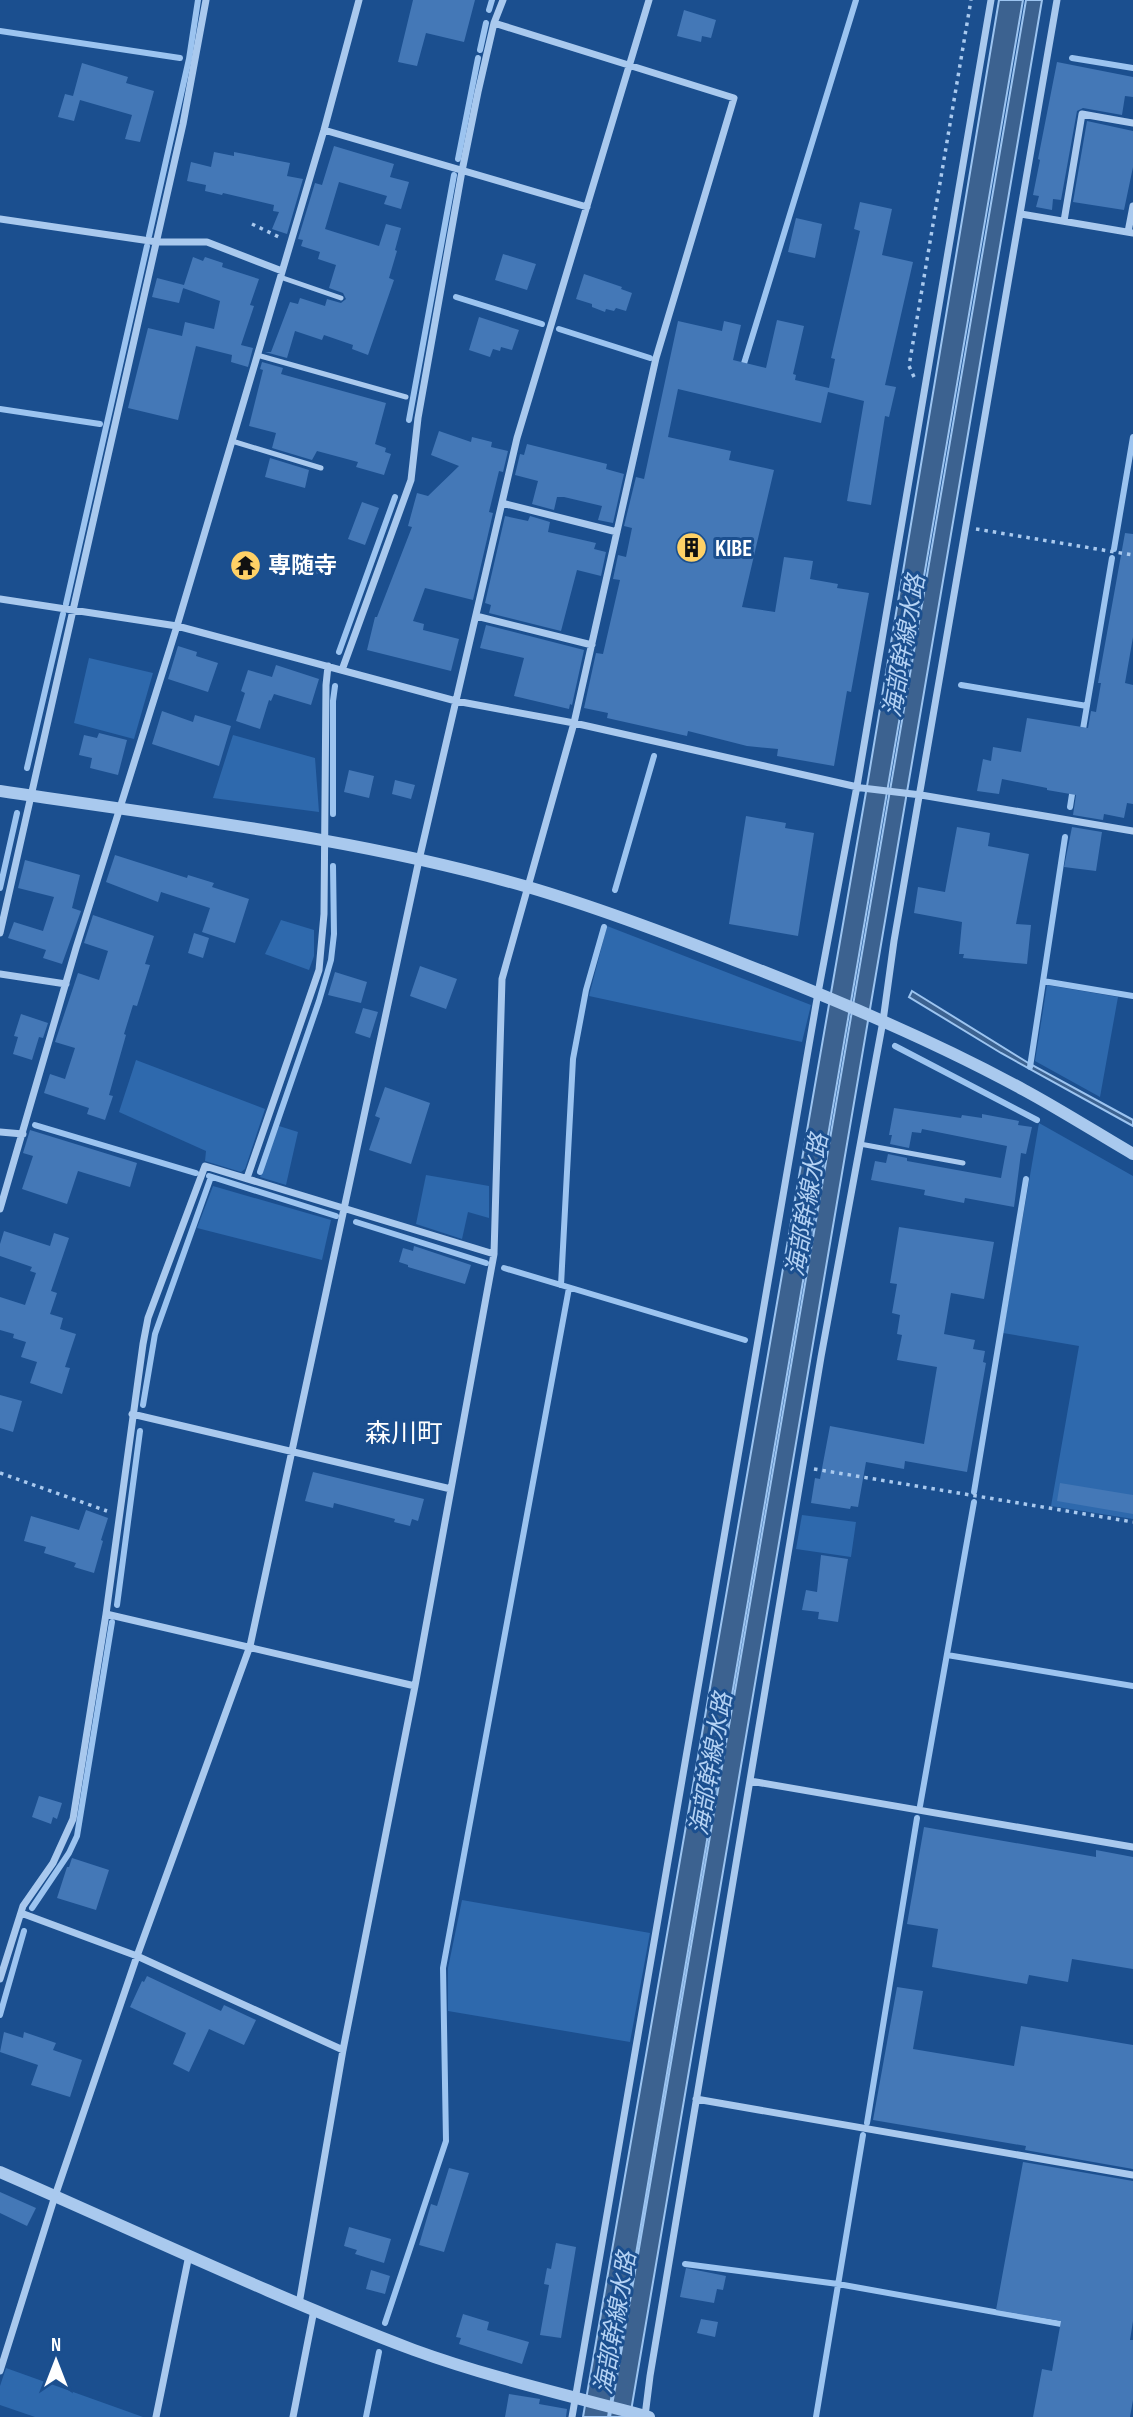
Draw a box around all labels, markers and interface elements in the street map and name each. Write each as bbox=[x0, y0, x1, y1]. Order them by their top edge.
building icon: KIBE bbox=[675, 531, 709, 565]
place label: KIBE bbox=[715, 535, 752, 563]
temple icon: 専随寺 bbox=[228, 548, 262, 582]
place label: 専随寺 bbox=[268, 552, 337, 580]
water label: 海部幹線水路 bbox=[878, 571, 932, 720]
water label: 海部幹線水路 bbox=[781, 1130, 835, 1279]
district label: 森川町 bbox=[365, 1419, 443, 1450]
water label: 海部幹線水路 bbox=[685, 1689, 739, 1838]
water label: 海部幹線水路 bbox=[589, 2248, 643, 2397]
north arrow bbox=[21, 2326, 91, 2396]
text: N bbox=[51, 2334, 61, 2357]

